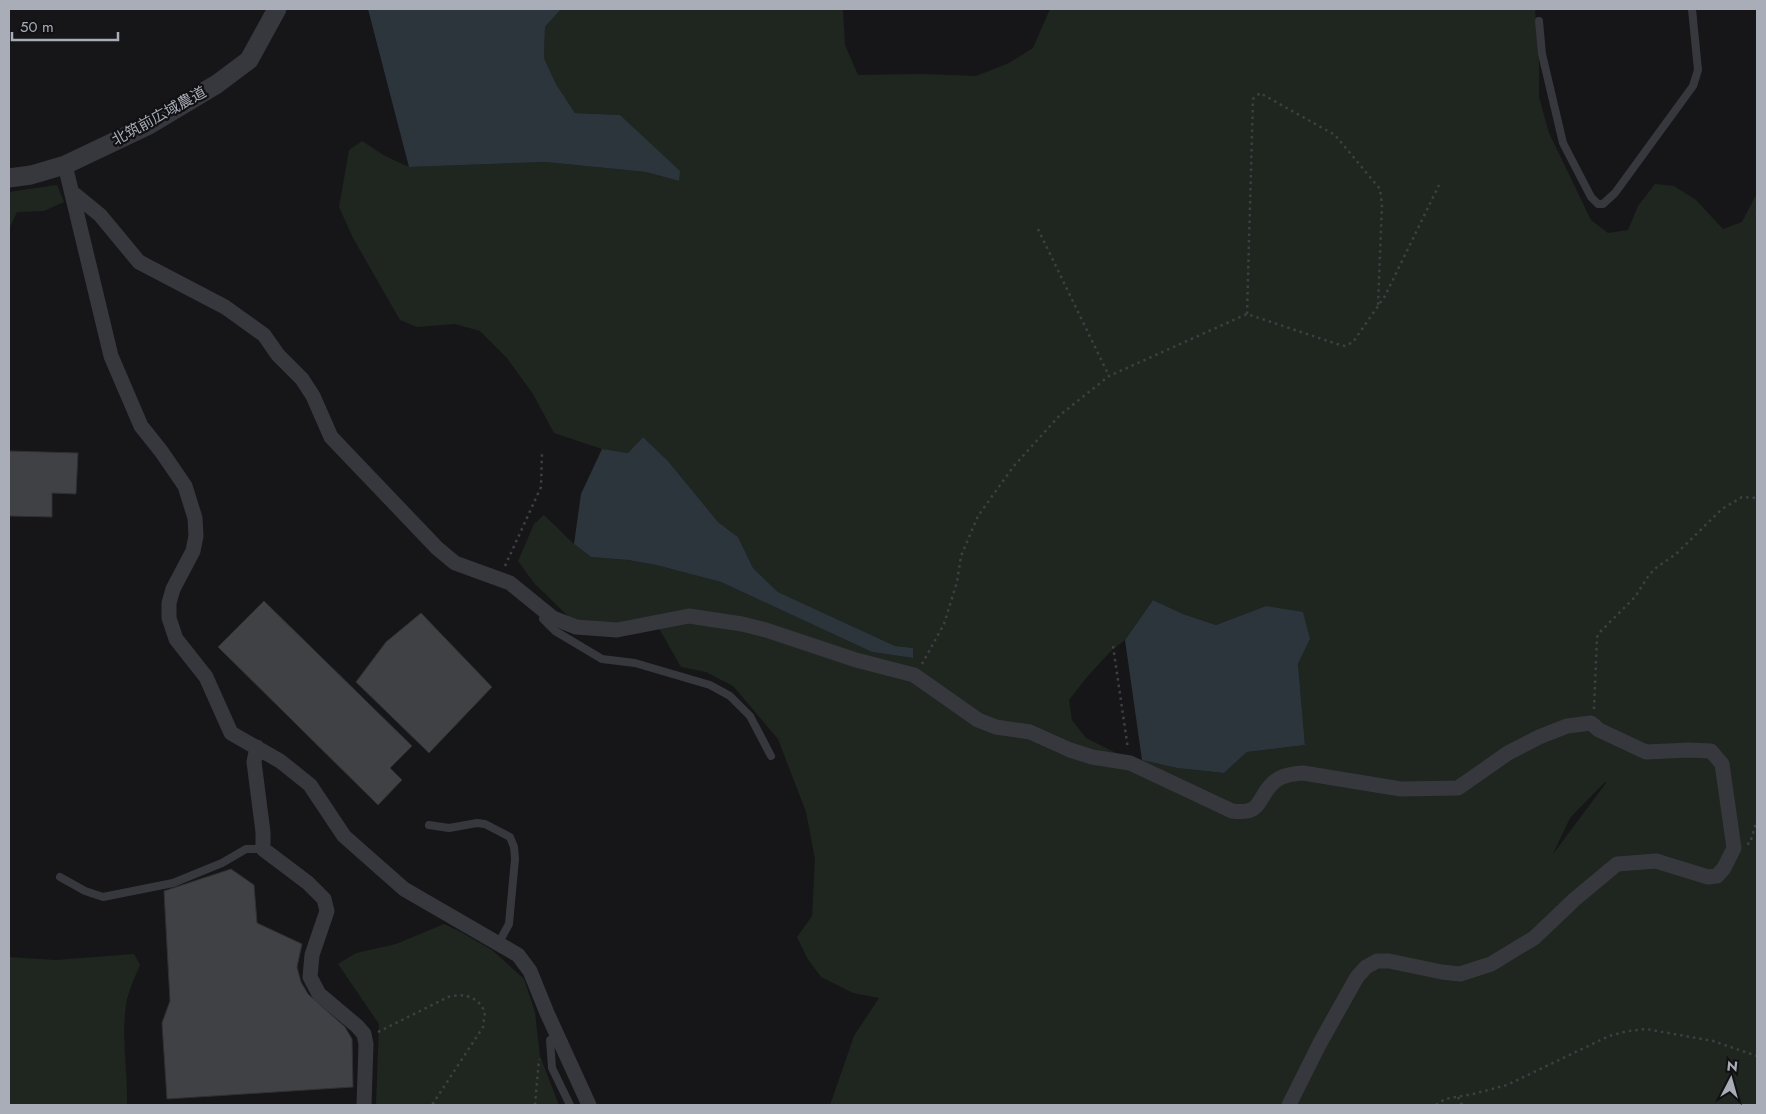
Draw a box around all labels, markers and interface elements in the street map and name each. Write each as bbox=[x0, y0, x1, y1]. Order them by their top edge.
scale bar bbox=[12, 10, 119, 42]
text: 50 m bbox=[20, 16, 54, 38]
street label: 北筑前広域農道 bbox=[108, 81, 210, 151]
north arrow bbox=[1706, 1054, 1756, 1104]
text: N bbox=[1726, 1056, 1739, 1077]

